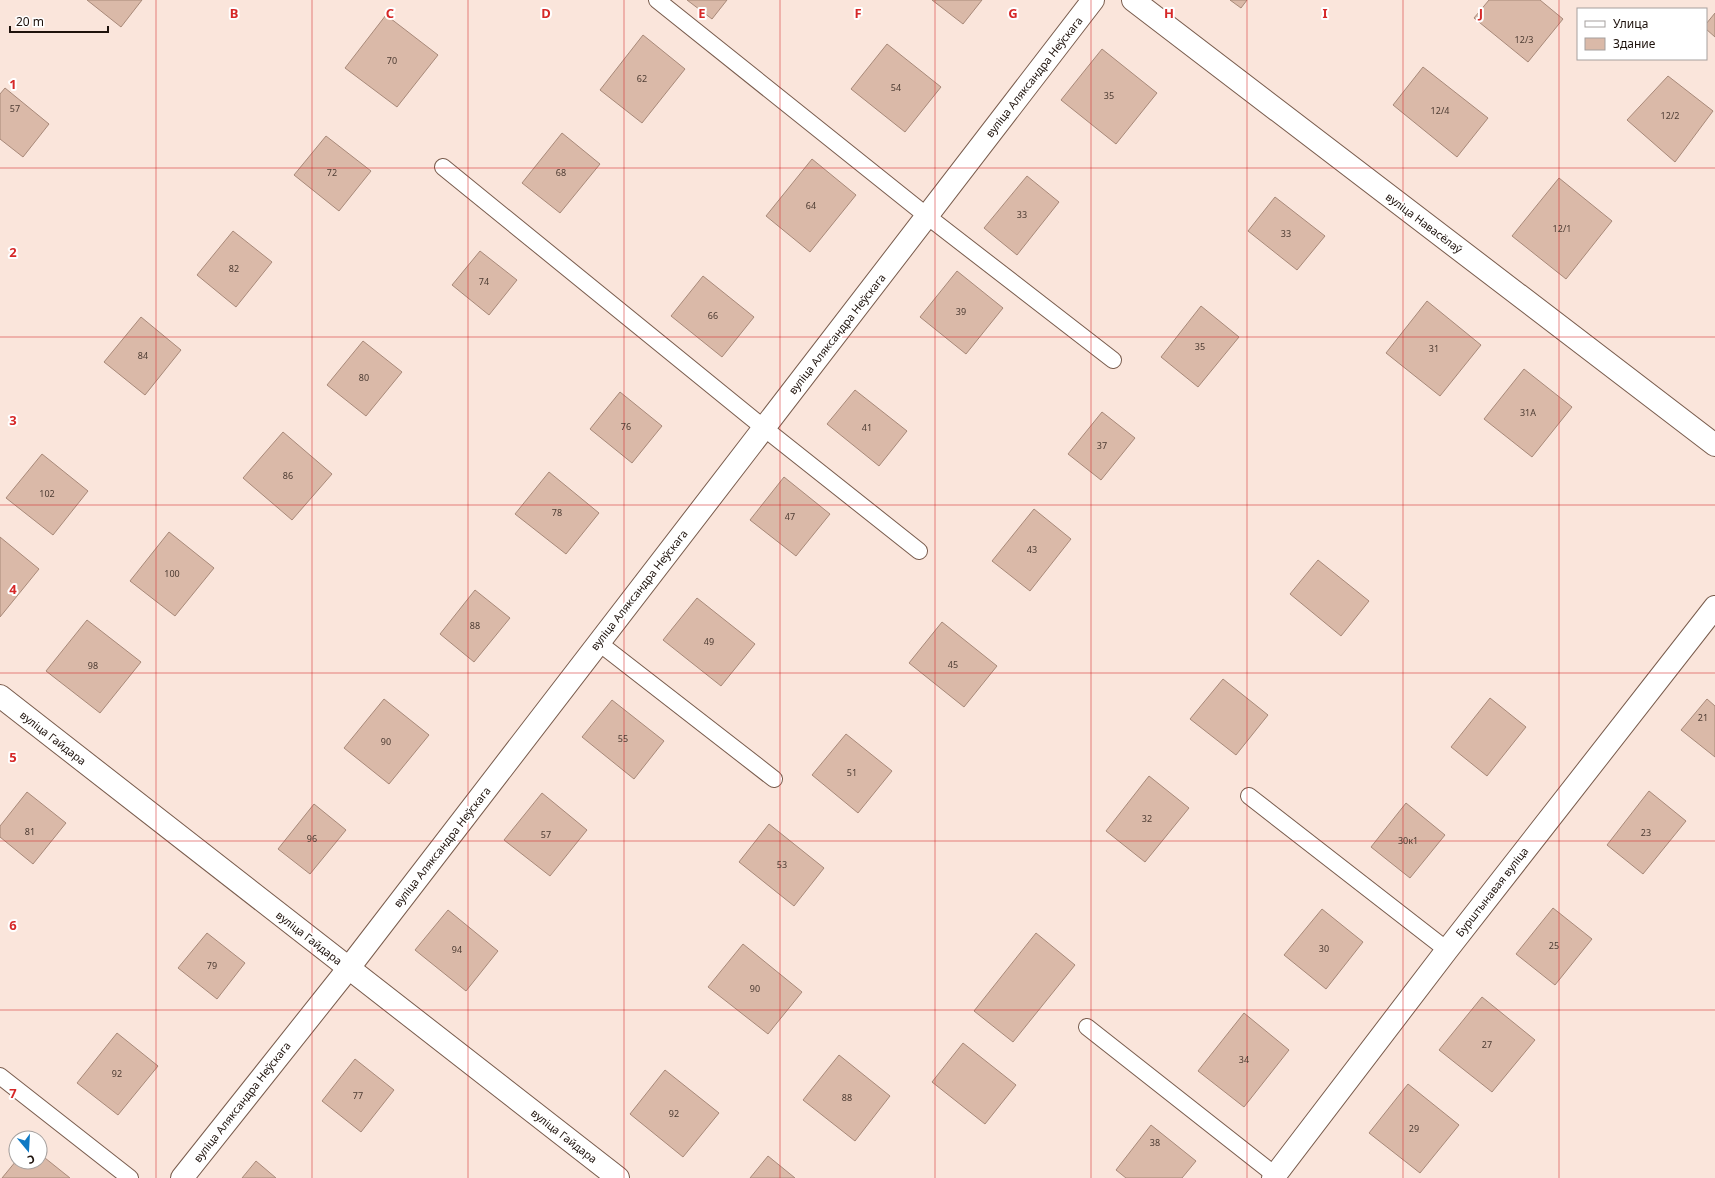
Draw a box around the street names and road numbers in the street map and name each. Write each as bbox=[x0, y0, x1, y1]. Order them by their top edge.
street label: вуліца Аляксандра Неўскага bbox=[982, 13, 1086, 140]
street label: вуліца Навасёлаў bbox=[1383, 189, 1466, 257]
street label: вуліца Аляксандра Неўскага bbox=[785, 270, 889, 397]
street label: вуліца Аляксандра Неўскага bbox=[587, 526, 691, 653]
street label: вуліца Гайдара bbox=[17, 707, 89, 768]
street label: вуліца Аляксандра Неўскага bbox=[390, 783, 494, 910]
street label: Бурштынавая вуліца bbox=[1452, 844, 1531, 940]
street label: вуліца Гайдара bbox=[273, 907, 345, 968]
street label: вуліца Аляксандра Неўскага bbox=[190, 1038, 294, 1165]
street label: вуліца Гайдара bbox=[528, 1105, 600, 1166]

